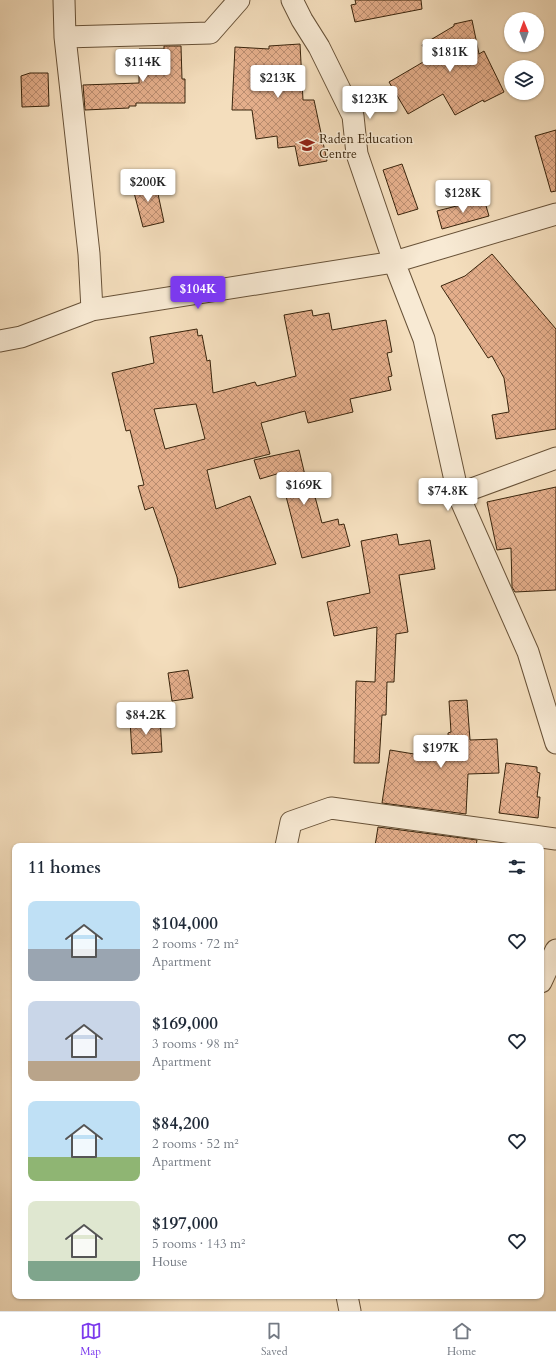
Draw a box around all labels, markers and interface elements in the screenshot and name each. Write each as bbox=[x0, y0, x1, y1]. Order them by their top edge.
north arrow bbox=[504, 12, 544, 52]
map controls bbox=[504, 12, 544, 100]
pin: $181K bbox=[422, 39, 478, 73]
text: $181K bbox=[431, 43, 469, 61]
pin: $114K bbox=[115, 49, 171, 83]
text: $114K bbox=[124, 53, 162, 71]
button: layers bbox=[504, 60, 544, 100]
pin: $213K bbox=[250, 65, 306, 99]
text: $213K bbox=[259, 69, 297, 87]
pin: $123K bbox=[342, 86, 398, 120]
text: $123K bbox=[351, 90, 389, 108]
place label: Raden Education Centre bbox=[319, 130, 414, 163]
school or university icon: Raden Education Centre bbox=[298, 136, 316, 154]
pin: $200K bbox=[120, 169, 176, 203]
text: $200K bbox=[129, 173, 167, 191]
pin: $128K bbox=[435, 180, 491, 214]
text: $128K bbox=[444, 184, 482, 202]
pin: $104K bbox=[170, 276, 226, 310]
text: $104K bbox=[179, 280, 217, 298]
pin: $169K bbox=[276, 472, 332, 506]
text: $169K bbox=[285, 476, 323, 494]
pin: $74.8K bbox=[415, 478, 481, 512]
text: $74.8K bbox=[428, 482, 468, 500]
pin: $84.2K bbox=[113, 702, 179, 736]
text: $84.2K bbox=[126, 706, 166, 724]
pin: $197K bbox=[413, 735, 469, 769]
text: $197K bbox=[422, 739, 460, 757]
text: 11 homes bbox=[28, 856, 101, 879]
icon: filters bbox=[506, 856, 528, 878]
text: $104,000 bbox=[152, 912, 218, 935]
icon: home bbox=[60, 917, 108, 965]
icon: heart bbox=[506, 930, 528, 952]
text: 2 rooms · 72 m² bbox=[152, 935, 239, 953]
text: Apartment bbox=[152, 953, 211, 971]
text: $169,000 bbox=[152, 1012, 218, 1035]
icon: home bbox=[60, 1017, 108, 1065]
icon: heart bbox=[506, 1030, 528, 1052]
text: 3 rooms · 98 m² bbox=[152, 1035, 239, 1053]
text: Apartment bbox=[152, 1053, 211, 1071]
text: $84,200 bbox=[152, 1112, 209, 1135]
icon: home bbox=[60, 1117, 108, 1165]
icon: heart bbox=[506, 1130, 528, 1152]
text: 2 rooms · 52 m² bbox=[152, 1135, 239, 1153]
text: Apartment bbox=[152, 1153, 211, 1171]
text: $197,000 bbox=[152, 1212, 218, 1235]
icon: home bbox=[60, 1217, 108, 1265]
icon: heart bbox=[506, 1230, 528, 1252]
text: 5 rooms · 143 m² bbox=[152, 1235, 245, 1253]
text: House bbox=[152, 1253, 187, 1271]
tab: Map bbox=[80, 1320, 102, 1359]
tab: Saved bbox=[261, 1320, 288, 1359]
tab: Home bbox=[447, 1320, 476, 1359]

